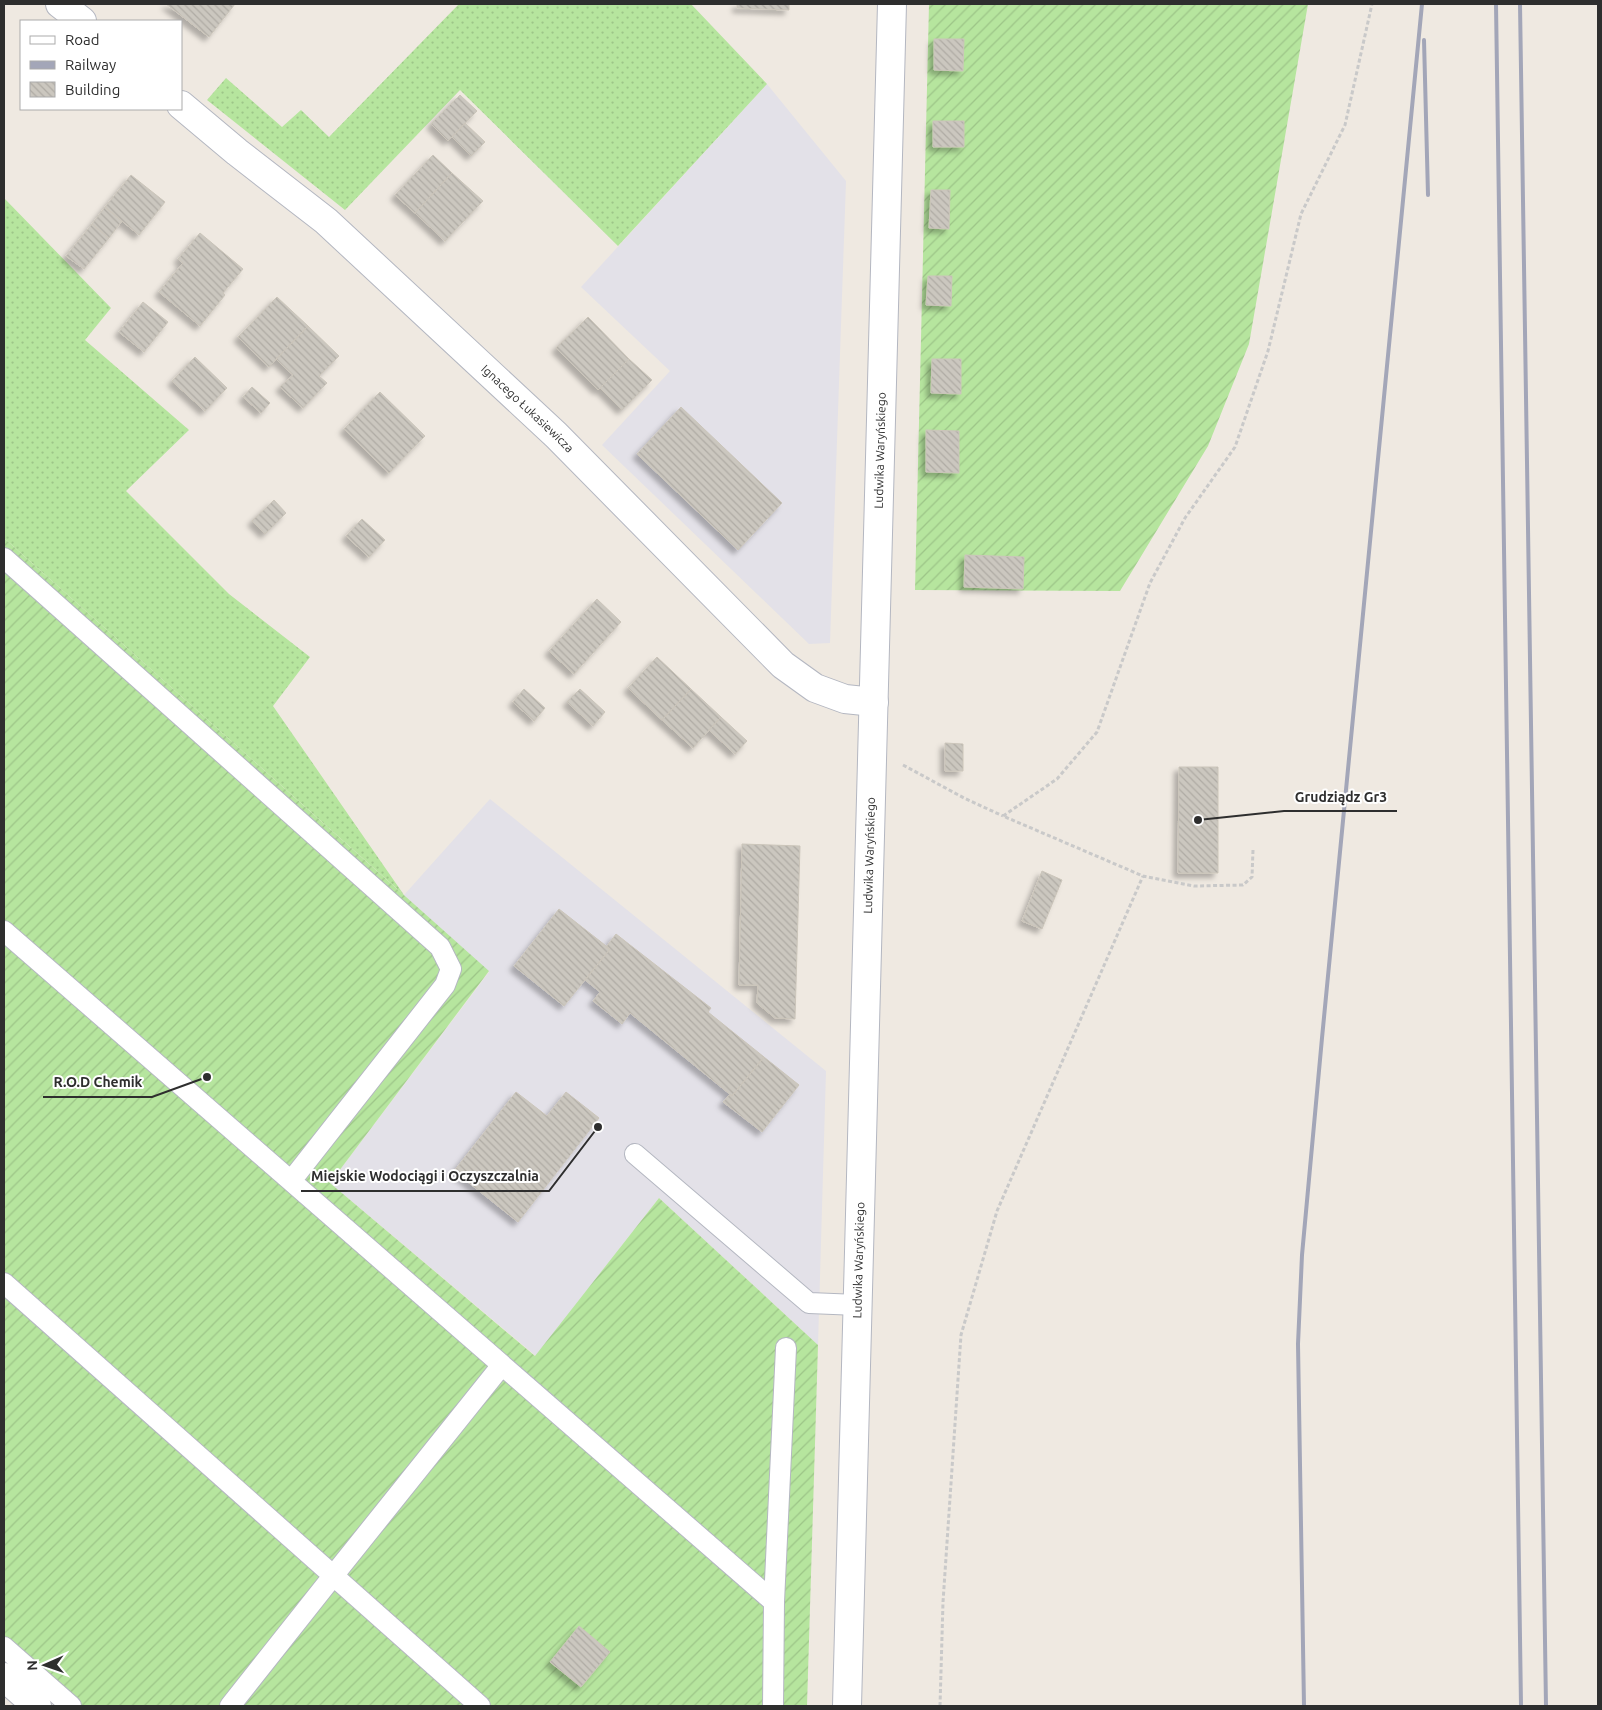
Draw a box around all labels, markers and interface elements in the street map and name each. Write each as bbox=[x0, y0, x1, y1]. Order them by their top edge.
legend bbox=[20, 20, 182, 110]
text: Road bbox=[65, 31, 100, 48]
text: Railway bbox=[65, 56, 116, 73]
text: Building bbox=[65, 81, 120, 98]
street label: Ignacego Łukasiewicza bbox=[479, 362, 576, 455]
street label: Ludwika Waryńskiego bbox=[872, 392, 888, 509]
callout: Grudziądz Gr3 bbox=[1284, 782, 1397, 811]
text: Grudziądz Gr3 bbox=[1295, 789, 1387, 806]
street label: Ludwika Waryńskiego bbox=[861, 797, 877, 914]
callout: R.O.D Chemik bbox=[43, 1068, 152, 1097]
text: R.O.D Chemik bbox=[54, 1074, 143, 1090]
callout: Miejskie Wodociągi i Oczyszczalnia bbox=[301, 1162, 549, 1191]
text: Miejskie Wodociągi i Oczyszczalnia bbox=[311, 1168, 539, 1185]
street label: Ludwika Waryńskiego bbox=[850, 1202, 866, 1319]
north arrow bbox=[20, 1640, 70, 1690]
text: N bbox=[24, 1660, 40, 1671]

